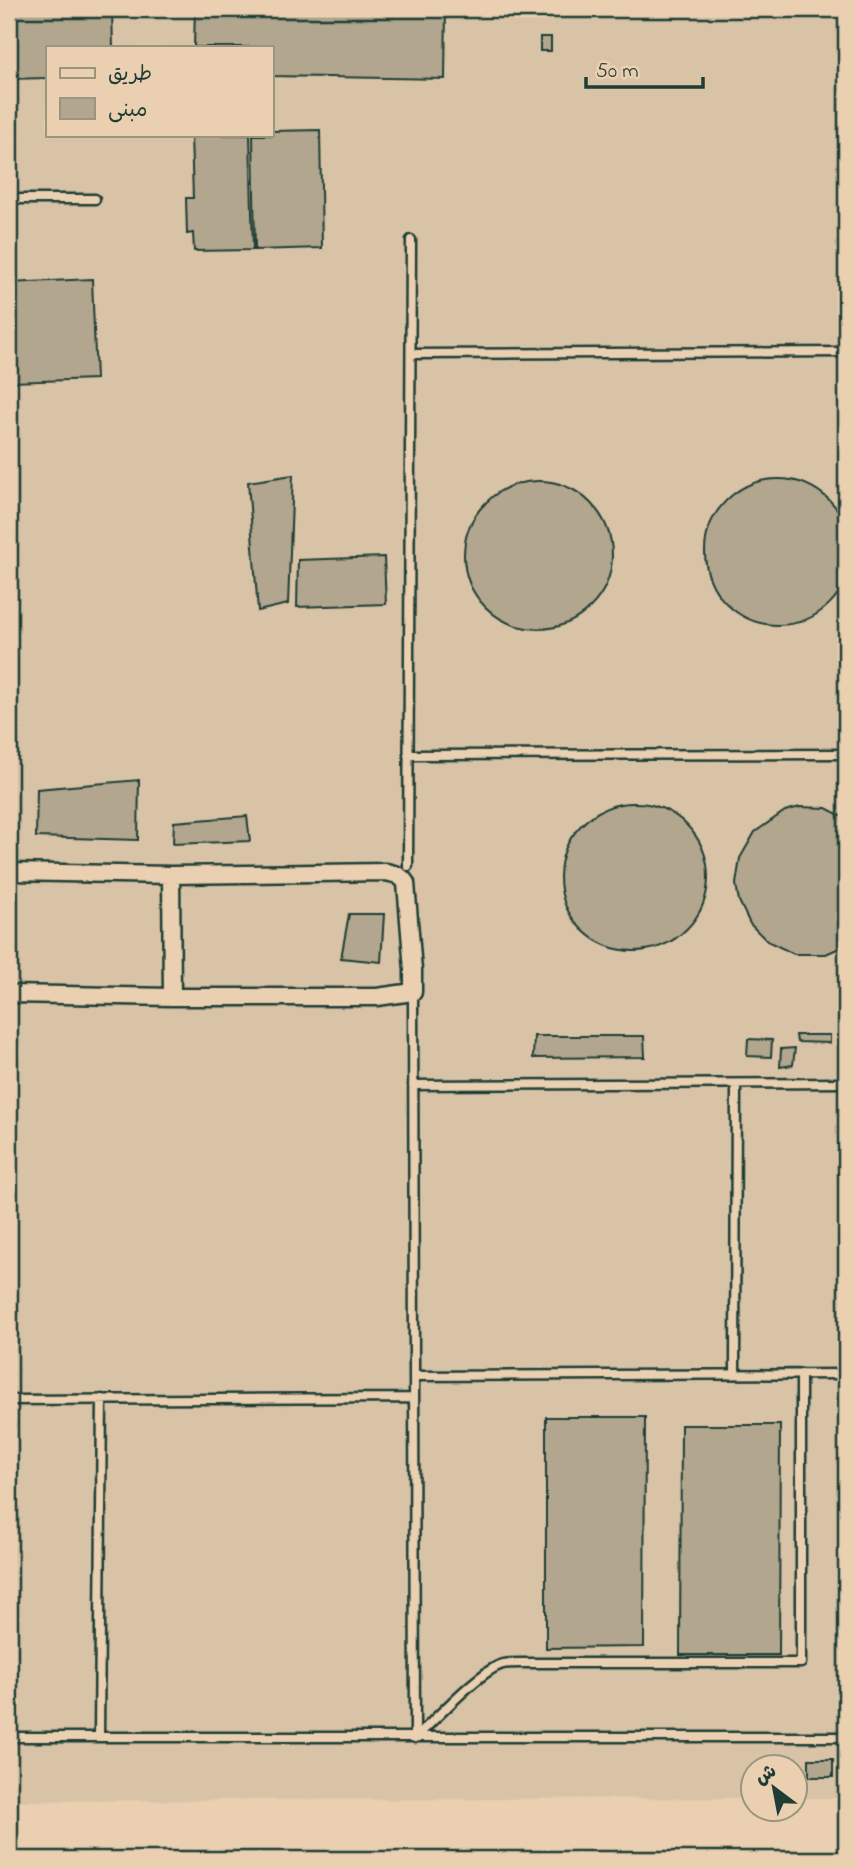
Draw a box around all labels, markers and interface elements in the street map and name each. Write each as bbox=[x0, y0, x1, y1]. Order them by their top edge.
legend bbox=[46, 46, 273, 136]
scale bar bbox=[586, 46, 703, 90]
text: 50 m bbox=[596, 57, 639, 87]
text: طريق bbox=[108, 60, 152, 90]
text: مبنى bbox=[108, 96, 147, 126]
north arrow bbox=[740, 1752, 810, 1822]
text: ش bbox=[750, 1759, 782, 1793]

